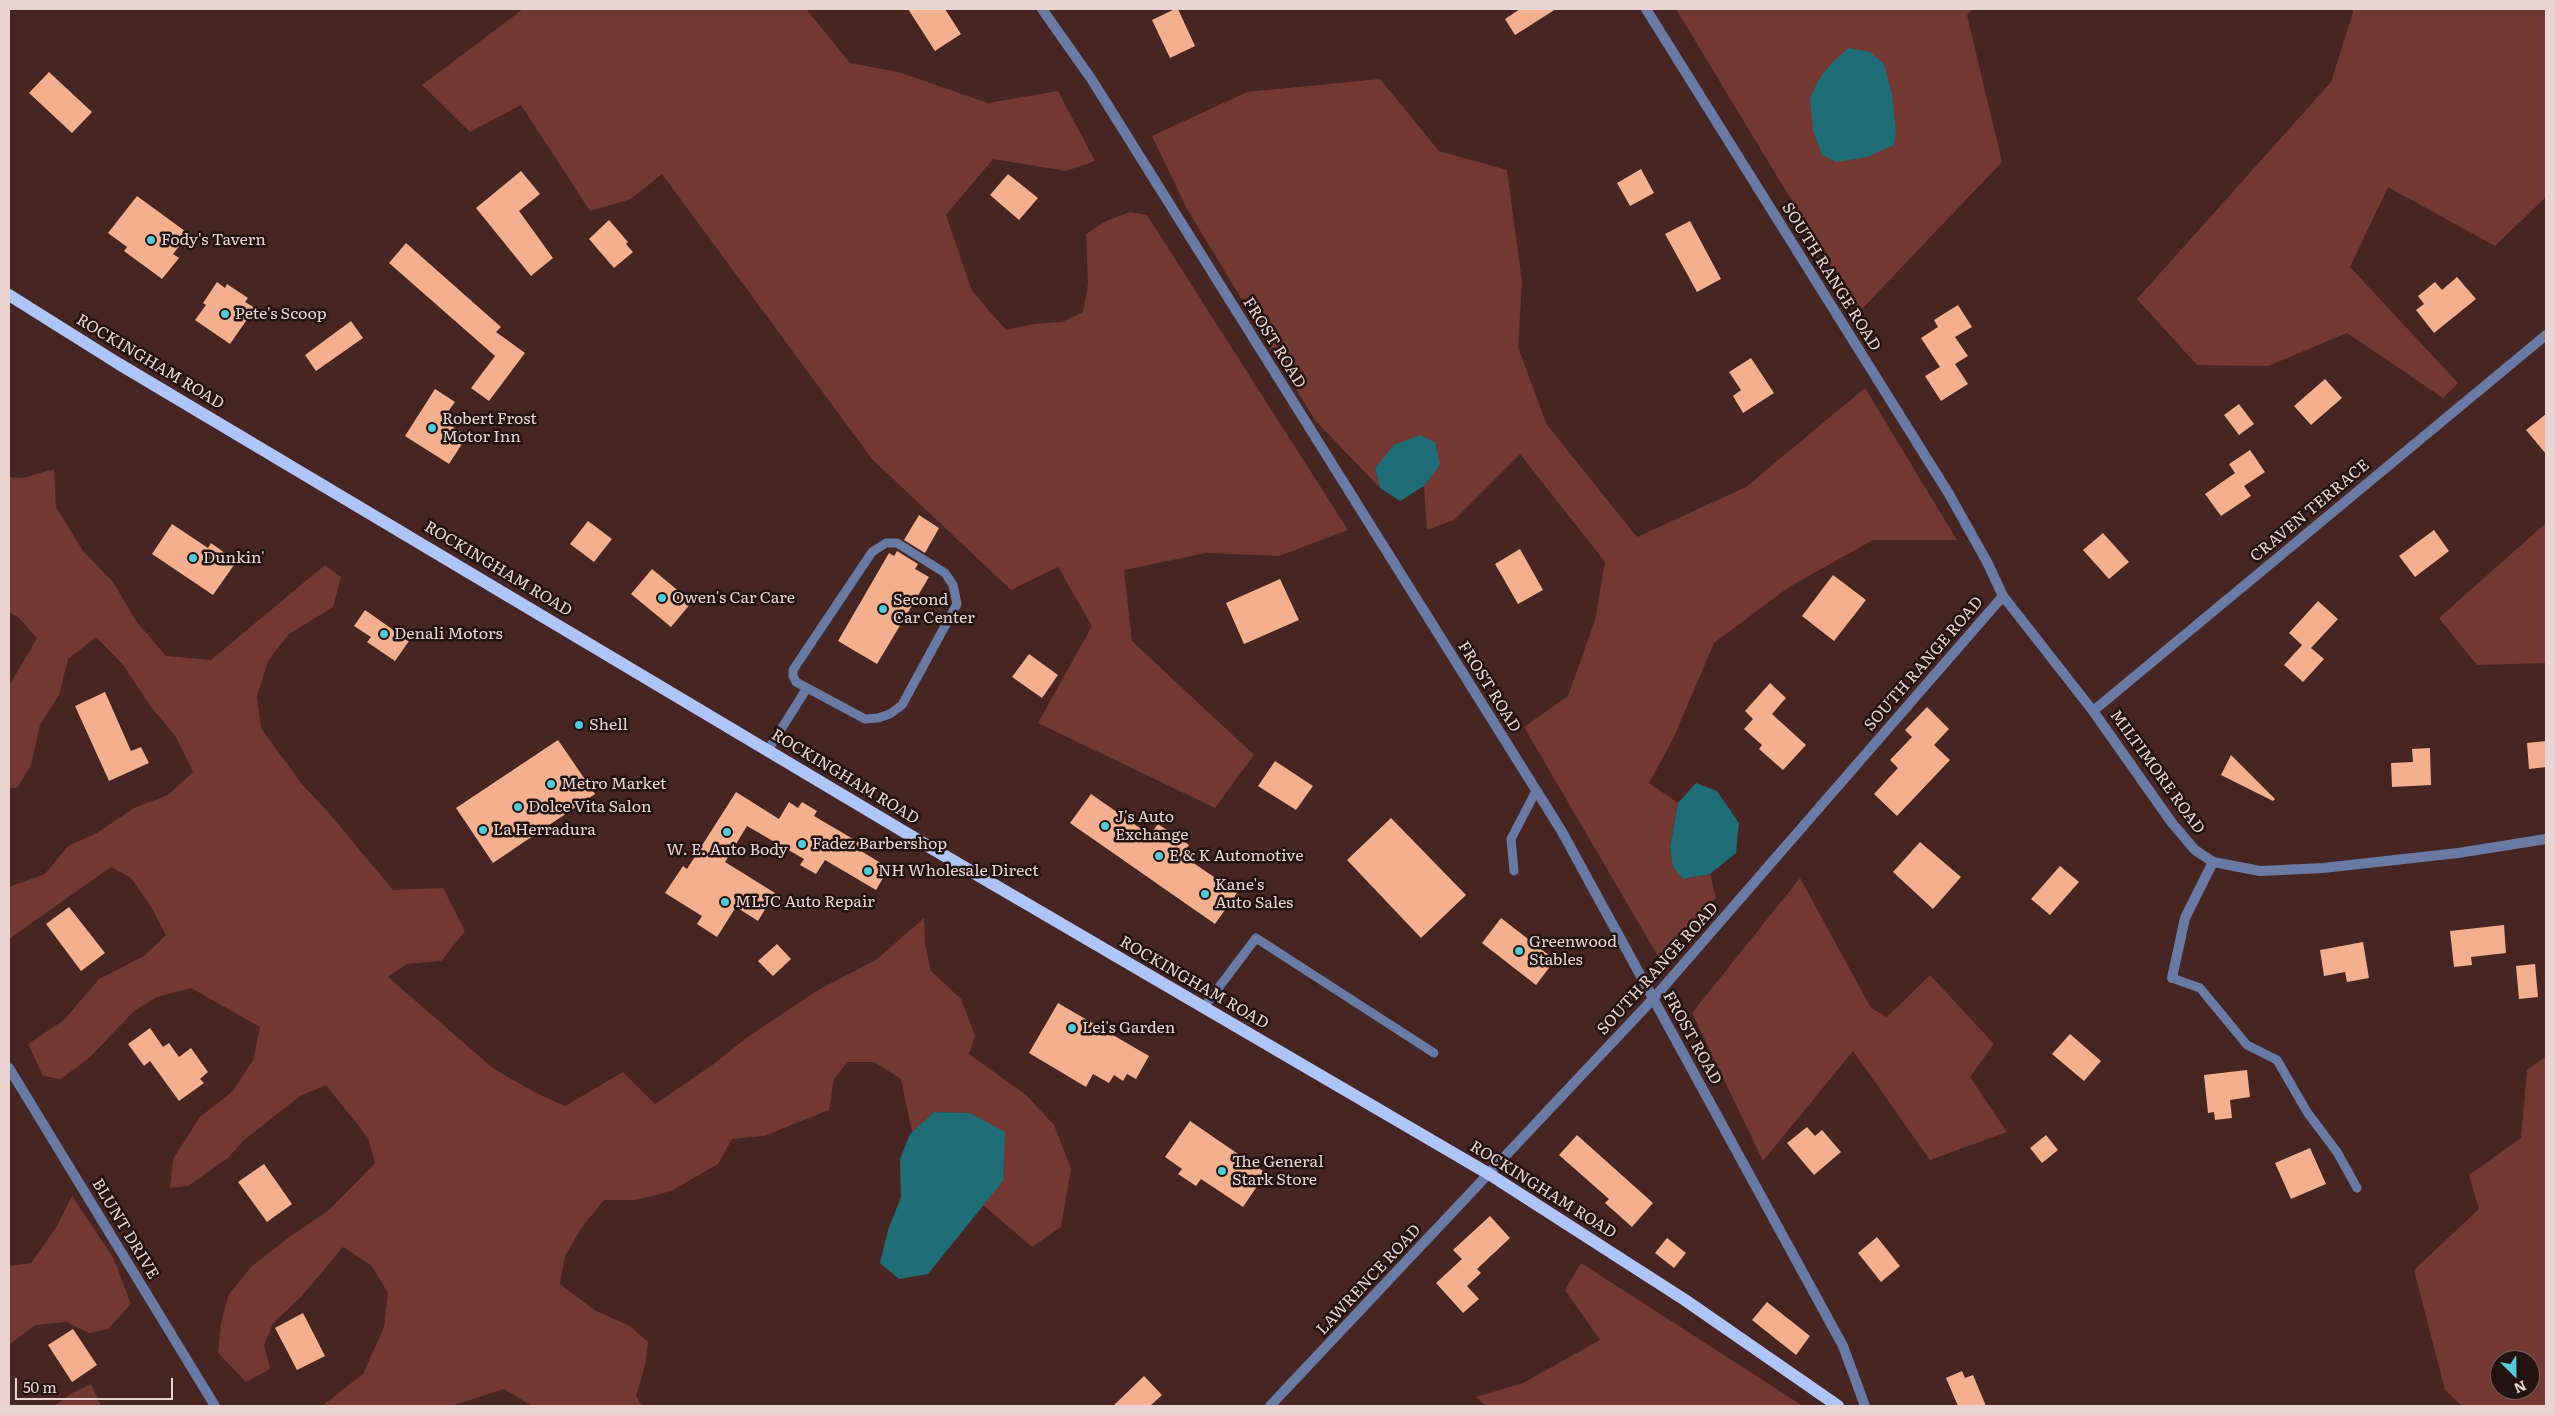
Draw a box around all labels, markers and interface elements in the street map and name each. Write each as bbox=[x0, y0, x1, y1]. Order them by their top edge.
street label: SOUTH RANGE ROAD bbox=[1777, 199, 1885, 355]
place label: Fody's Tavern bbox=[161, 230, 266, 250]
marker: Fody's Tavern bbox=[145, 234, 157, 246]
street label: FROST ROAD bbox=[1238, 294, 1310, 392]
place label: Pete's Scoop bbox=[235, 304, 327, 324]
marker: Pete's Scoop bbox=[219, 308, 231, 320]
street label: ROCKINGHAM ROAD bbox=[73, 310, 227, 414]
place label: Robert Frost Motor Inn bbox=[442, 409, 537, 447]
marker: Robert Frost Motor Inn bbox=[426, 422, 438, 434]
street label: CRAVEN TERRACE bbox=[2247, 456, 2373, 566]
street label: ROCKINGHAM ROAD bbox=[421, 517, 575, 621]
place label: Dunkin' bbox=[203, 548, 265, 568]
marker: Dunkin' bbox=[187, 552, 199, 564]
place label: Owen's Car Care bbox=[672, 588, 795, 608]
place label: Second Car Center bbox=[893, 590, 975, 628]
marker: Owen's Car Care bbox=[656, 592, 668, 604]
street label: SOUTH RANGE ROAD bbox=[1861, 593, 1987, 735]
marker: Second Car Center bbox=[877, 603, 889, 615]
place label: Denali Motors bbox=[394, 624, 503, 644]
marker: Denali Motors bbox=[378, 628, 390, 640]
street label: FROST ROAD bbox=[1453, 638, 1525, 736]
street label: MILTIMORE ROAD bbox=[2106, 706, 2208, 838]
place label: Shell bbox=[589, 715, 628, 735]
marker: Shell bbox=[573, 719, 585, 731]
street label: ROCKINGHAM ROAD bbox=[768, 725, 922, 829]
place label: Metro Market bbox=[561, 774, 666, 794]
marker: Metro Market bbox=[545, 778, 557, 790]
place label: Dolce Vita Salon bbox=[528, 797, 652, 817]
marker: Dolce Vita Salon bbox=[512, 801, 524, 813]
place label: J's Auto Exchange bbox=[1115, 807, 1188, 845]
place label: La Herradura bbox=[493, 820, 596, 840]
marker: J's Auto Exchange bbox=[1099, 820, 1111, 832]
marker: La Herradura bbox=[477, 824, 489, 836]
marker: W. E. Auto Body bbox=[721, 826, 733, 838]
place label: Fadez Barbershop bbox=[812, 834, 947, 854]
marker: Fadez Barbershop bbox=[796, 838, 808, 850]
place label: W. E. Auto Body bbox=[666, 840, 788, 860]
place label: E & K Automotive bbox=[1169, 846, 1303, 866]
marker: E & K Automotive bbox=[1153, 850, 1165, 862]
place label: NH Wholesale Direct bbox=[878, 861, 1039, 881]
marker: NH Wholesale Direct bbox=[862, 865, 874, 877]
place label: Kane's Auto Sales bbox=[1215, 875, 1293, 913]
marker: Kane's Auto Sales bbox=[1199, 888, 1211, 900]
place label: MLJC Auto Repair bbox=[735, 892, 875, 912]
marker: MLJC Auto Repair bbox=[719, 896, 731, 908]
street label: SOUTH RANGE ROAD bbox=[1593, 899, 1723, 1039]
street label: ROCKINGHAM ROAD bbox=[1116, 932, 1272, 1034]
place label: Greenwood Stables bbox=[1529, 932, 1617, 970]
marker: Greenwood Stables bbox=[1513, 945, 1525, 957]
street label: FROST ROAD bbox=[1658, 988, 1726, 1088]
place label: Lei's Garden bbox=[1082, 1018, 1175, 1038]
marker: Lei's Garden bbox=[1066, 1022, 1078, 1034]
street label: ROCKINGHAM ROAD bbox=[1466, 1137, 1620, 1243]
place label: The General Stark Store bbox=[1232, 1152, 1324, 1190]
marker: The General Stark Store bbox=[1216, 1165, 1228, 1177]
street label: BLUNT DRIVE bbox=[87, 1175, 163, 1283]
street label: LAWRENCE ROAD bbox=[1313, 1221, 1425, 1339]
north arrow bbox=[2490, 1350, 2540, 1400]
scale bar bbox=[18, 1368, 175, 1400]
text: 50 m bbox=[23, 1375, 57, 1398]
text: N bbox=[2511, 1376, 2530, 1399]

